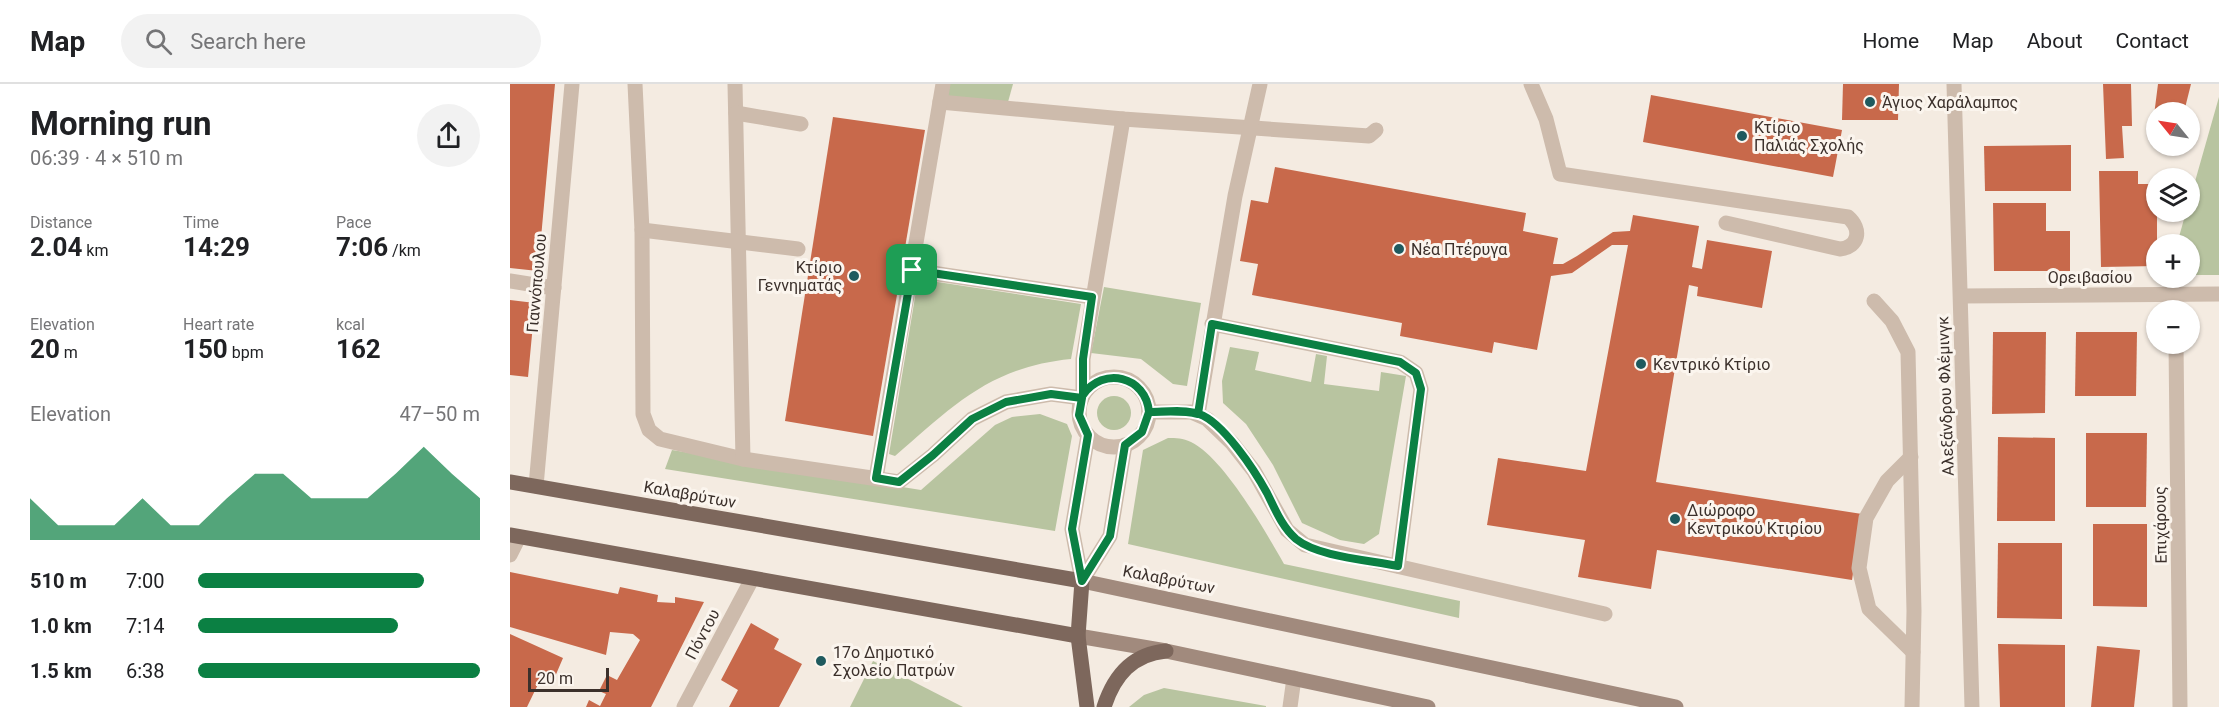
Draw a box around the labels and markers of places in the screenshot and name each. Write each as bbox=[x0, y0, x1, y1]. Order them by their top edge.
place label: Άγιος Χαράλαμπος bbox=[1882, 93, 2018, 112]
marker: Άγιος Χαράλαμπος bbox=[1863, 95, 1877, 109]
place label: Κτίριο Παλιάς Σχολής bbox=[1754, 118, 1864, 155]
marker: Κτίριο Παλιάς Σχολής bbox=[1735, 129, 1749, 143]
place label: Νέα Πτέρυγα bbox=[1411, 240, 1507, 259]
marker: Νέα Πτέρυγα bbox=[1392, 242, 1406, 256]
pin bbox=[886, 244, 937, 295]
place label: Κτίριο Γεννηματάς bbox=[758, 258, 842, 295]
marker: Κτίριο Γεννηματάς bbox=[847, 269, 861, 283]
place label: Κεντρικό Κτίριο bbox=[1653, 355, 1770, 374]
marker: Κεντρικό Κτίριο bbox=[1634, 357, 1648, 371]
place label: Διώροφο Κεντρικού Κτιρίου bbox=[1687, 501, 1822, 538]
marker: Διώροφο Κεντρικού Κτιρίου bbox=[1668, 512, 1682, 526]
place label: 17ο Δημοτικό Σχολείο Πατρών bbox=[833, 643, 955, 680]
marker: 17ο Δημοτικό Σχολείο Πατρών bbox=[814, 654, 828, 668]

